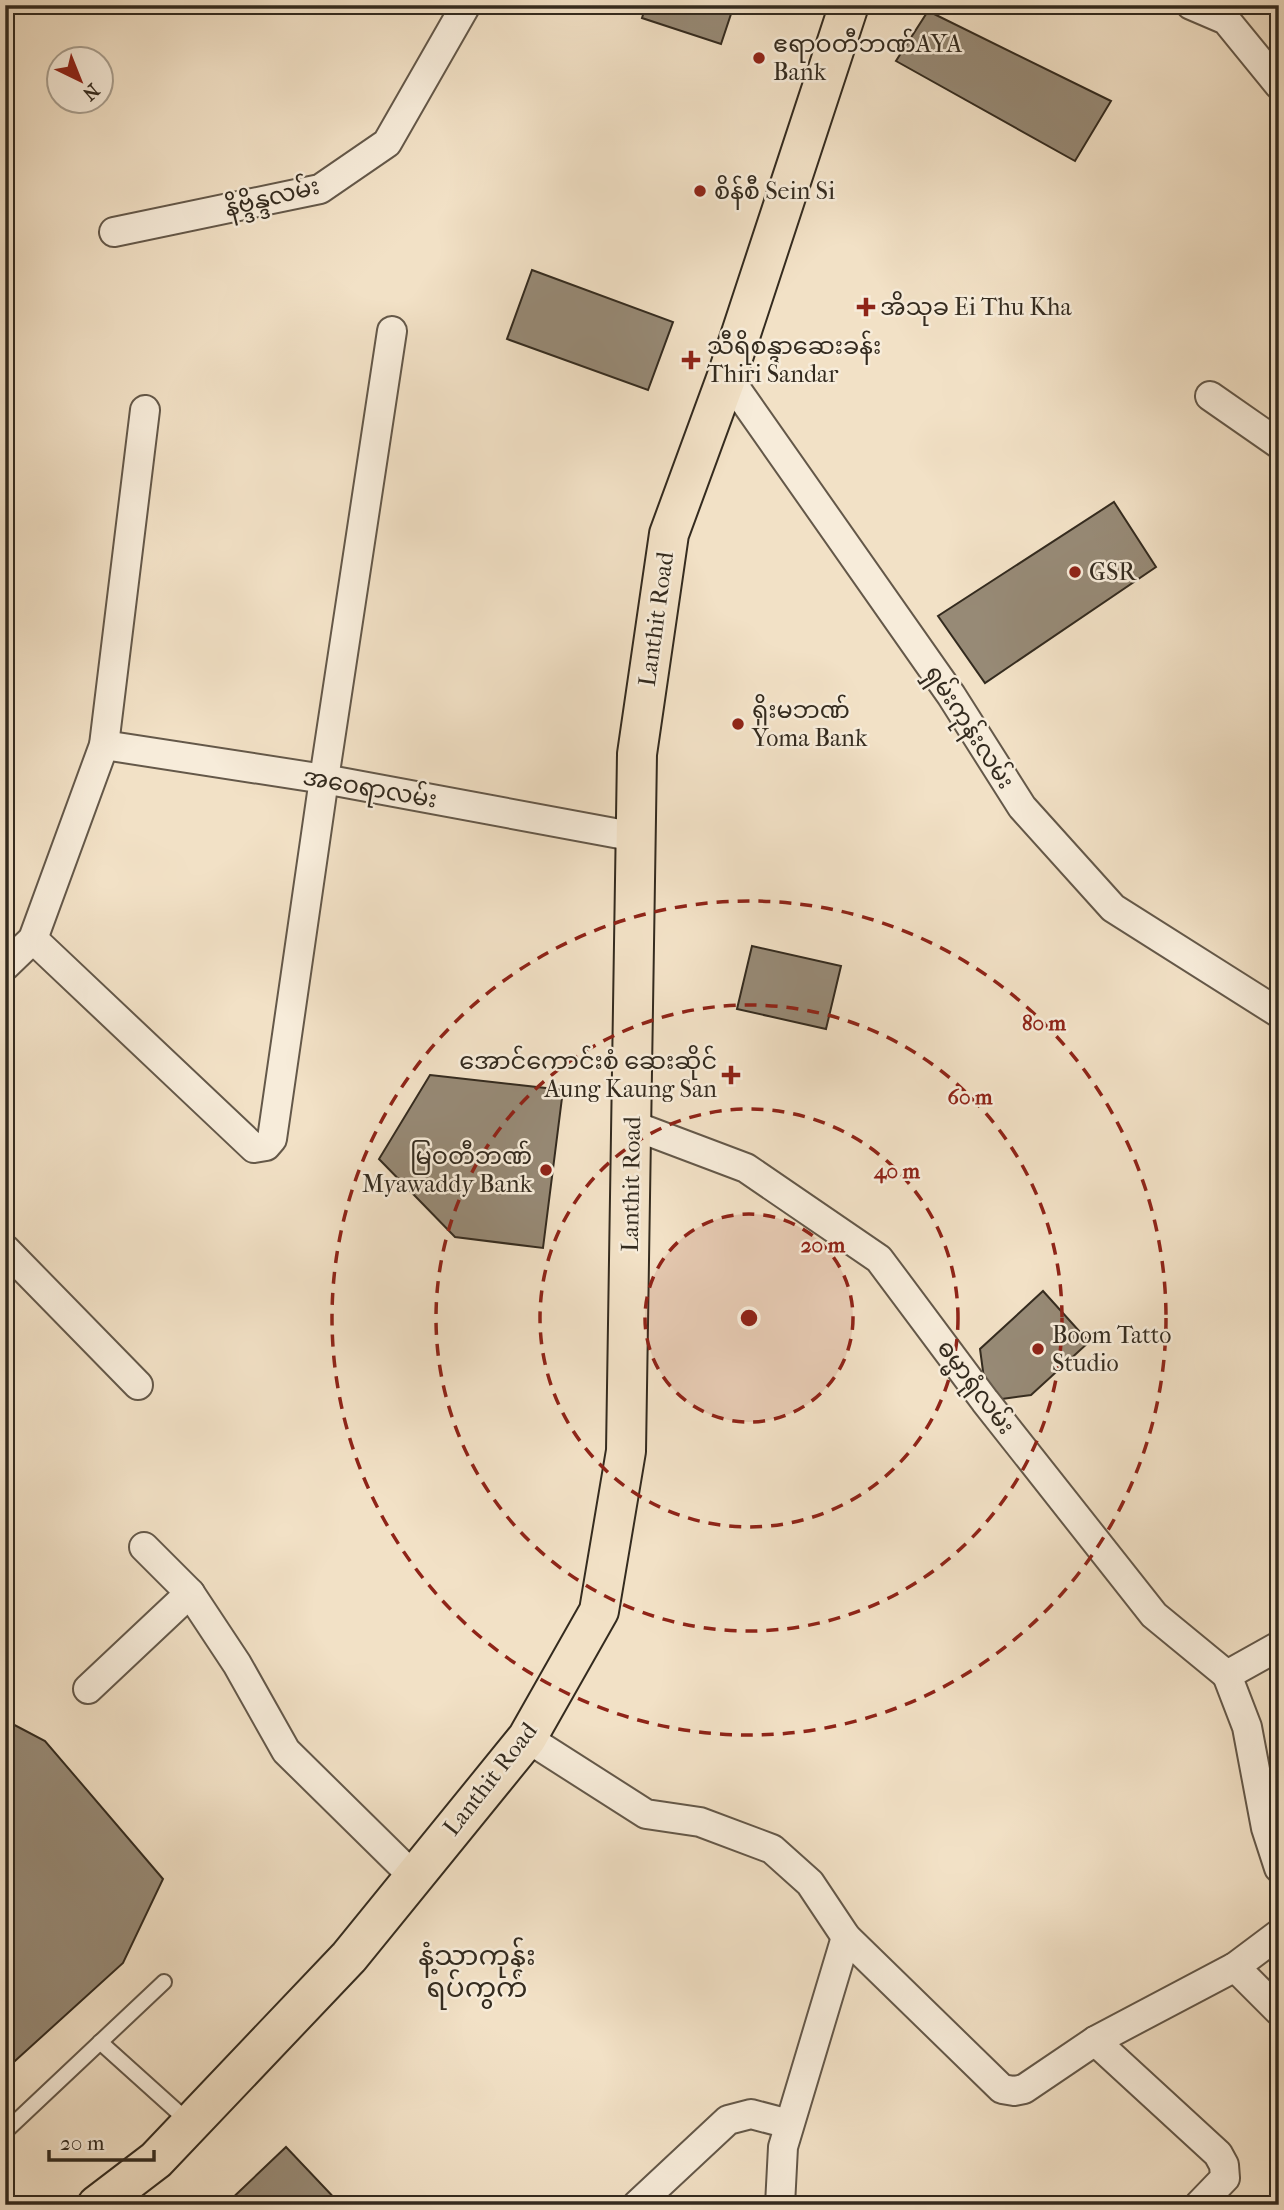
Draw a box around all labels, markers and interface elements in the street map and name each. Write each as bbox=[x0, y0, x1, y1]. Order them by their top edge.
place label: ဧရာဝတီဘဏ်AYA Bank bbox=[773, 28, 962, 86]
north arrow bbox=[46, 46, 116, 116]
marker: ဧရာဝတီဘဏ်AYA Bank bbox=[751, 50, 767, 66]
text: N bbox=[78, 79, 104, 105]
street label: နိဗ္ဒိန္ဒလမ်း bbox=[221, 170, 324, 228]
place label: စိန်စီ Sein Si bbox=[714, 175, 835, 210]
marker: စိန်စီ Sein Si bbox=[692, 183, 708, 199]
place label: အိသုခ Ei Thu Kha bbox=[880, 291, 1072, 326]
marker: အိသုခ Ei Thu Kha bbox=[858, 299, 874, 315]
place label: သီရိစန္ဒာဆေးခန်း Thiri Sandar bbox=[707, 330, 881, 388]
marker: သီရိစန္ဒာဆေးခန်း Thiri Sandar bbox=[681, 350, 701, 370]
street label: Lanthit Road bbox=[633, 549, 679, 688]
place label: GSR bbox=[1089, 558, 1137, 586]
marker: GSR bbox=[1067, 564, 1083, 580]
street label: ရှမ်းကုန်းလမ်း bbox=[916, 659, 1022, 797]
place label: ရိုးမဘဏ် Yoma Bank bbox=[751, 694, 868, 752]
marker: ရိုးမဘဏ် Yoma Bank bbox=[730, 716, 746, 732]
street label: အဝေရာလမ်း bbox=[300, 760, 440, 818]
text: 80 m bbox=[1022, 1011, 1067, 1035]
place label: အောင်ကောင်းစံ ဆေးဆိုင် Aung Kaung San bbox=[459, 1045, 717, 1103]
marker: အောင်ကောင်းစံ ဆေးဆိုင် Aung Kaung San bbox=[723, 1067, 739, 1083]
text: 60 m bbox=[948, 1085, 993, 1109]
street label: Lanthit Road bbox=[616, 1115, 646, 1252]
place label: မြဝတီဘဏ် Myawaddy Bank bbox=[362, 1140, 533, 1198]
text: 40 m bbox=[873, 1159, 921, 1184]
marker: မြဝတီဘဏ် Myawaddy Bank bbox=[538, 1162, 554, 1178]
text: 20 m bbox=[801, 1233, 846, 1257]
centre of rings bbox=[737, 1306, 761, 1330]
place label: Boom Tatto Studio bbox=[1052, 1321, 1172, 1377]
street label: ဓမ္မာရုံလမ်း bbox=[927, 1333, 1022, 1443]
marker: Boom Tatto Studio bbox=[1030, 1341, 1046, 1357]
street label: Lanthit Road bbox=[437, 1716, 543, 1841]
district label: နံ့သာကုန်း ရပ်ကွက် bbox=[418, 1937, 536, 2010]
scale bar bbox=[49, 2119, 154, 2163]
text: 20 m bbox=[60, 2131, 105, 2155]

